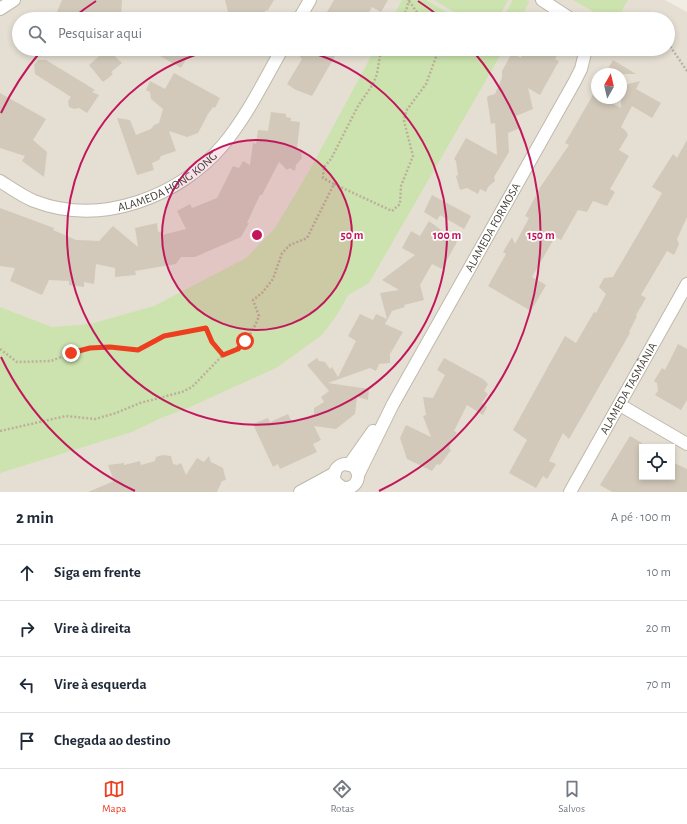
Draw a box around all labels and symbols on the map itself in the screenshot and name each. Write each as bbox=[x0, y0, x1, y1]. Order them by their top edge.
north arrow bbox=[591, 68, 627, 104]
street label: ALAMEDA HONG KONG bbox=[117, 150, 219, 213]
street label: ALAMEDA FORMOSA bbox=[463, 181, 522, 274]
centre of rings bbox=[250, 228, 264, 242]
text: 50 m bbox=[341, 229, 364, 241]
text: 100 m bbox=[433, 229, 461, 241]
text: 150 m bbox=[527, 229, 555, 241]
route start bbox=[236, 332, 254, 350]
street label: ALAMEDA TASMÂNIA bbox=[598, 340, 659, 436]
route end bbox=[62, 344, 80, 362]

